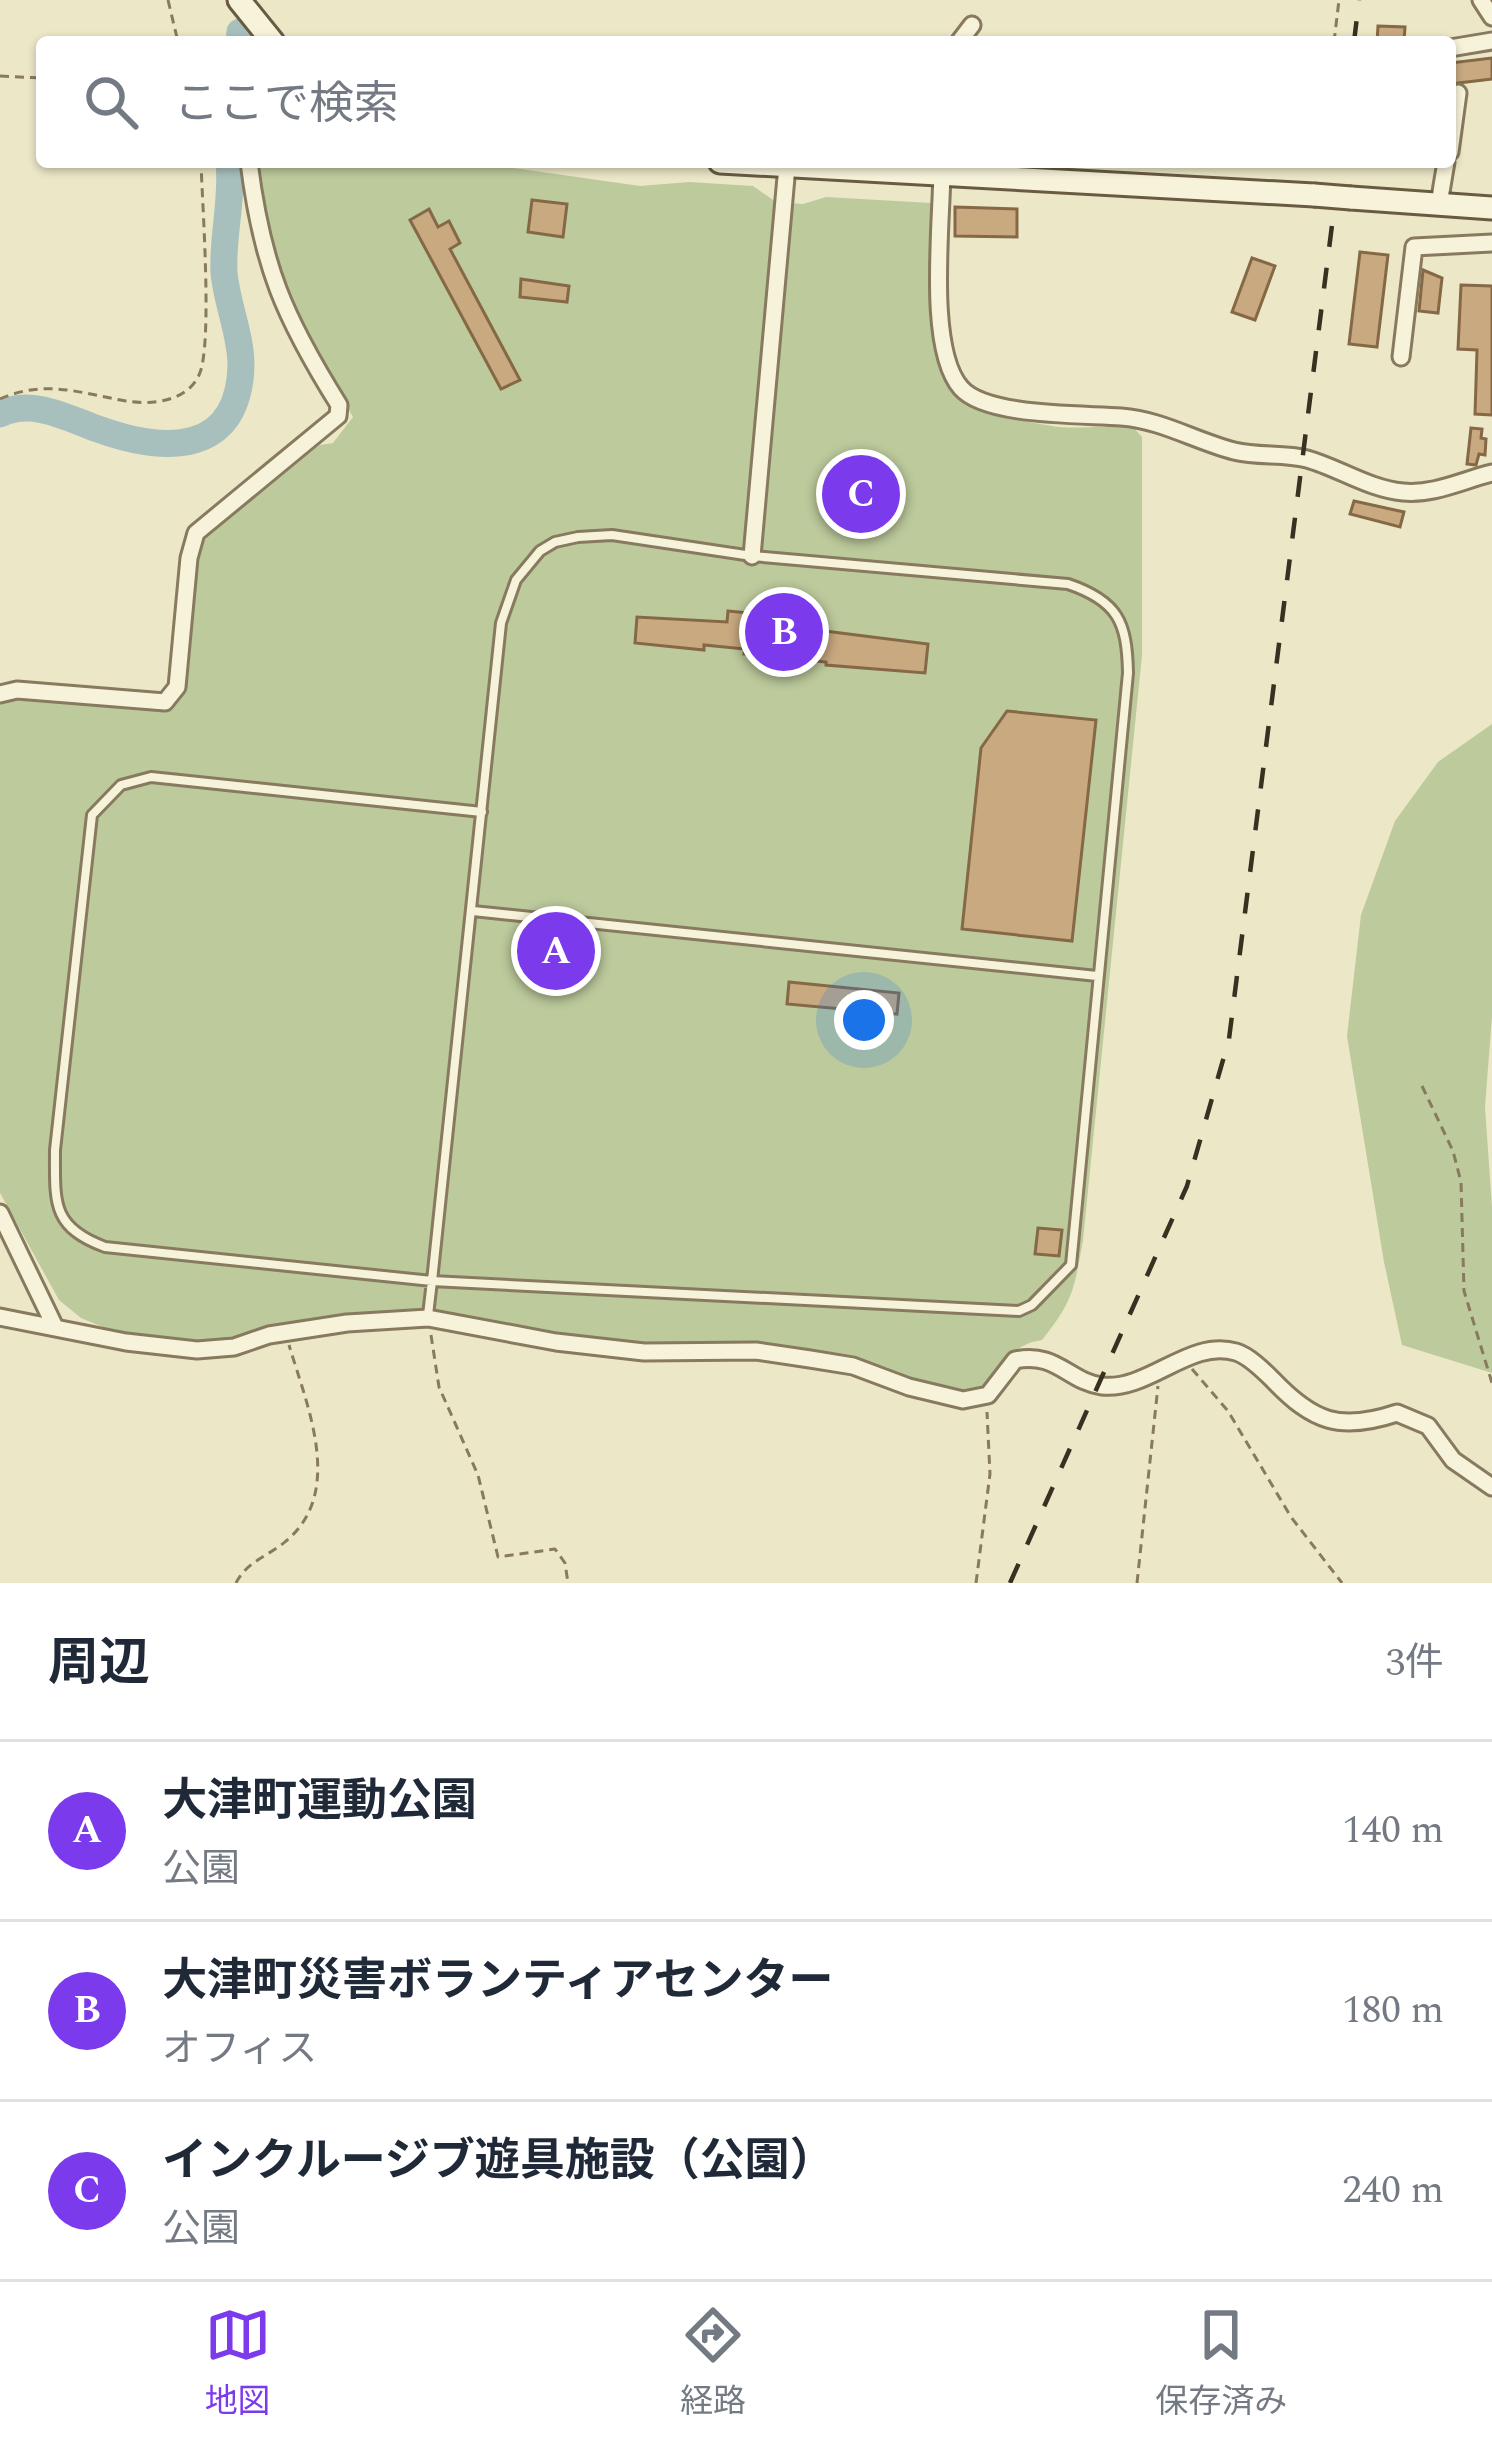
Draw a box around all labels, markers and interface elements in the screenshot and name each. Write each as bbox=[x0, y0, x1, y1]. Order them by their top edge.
search box bbox=[36, 36, 1456, 168]
icon: search bbox=[78, 69, 144, 135]
text: ここで検索 bbox=[174, 70, 399, 139]
pin: C bbox=[822, 449, 900, 539]
pin: B bbox=[745, 587, 823, 677]
pin: A bbox=[517, 906, 595, 996]
your location bbox=[834, 990, 894, 1050]
text: 周辺 bbox=[48, 1625, 150, 1703]
text: 3件 bbox=[1385, 1634, 1444, 1693]
text: 大津町運動公園 bbox=[162, 1767, 477, 1836]
text: A bbox=[72, 1801, 102, 1860]
text: 140 m bbox=[1342, 1801, 1444, 1860]
text: 公園 bbox=[162, 1840, 240, 1899]
text: 大津町災害ボランティアセンター bbox=[162, 1947, 833, 2016]
text: B bbox=[73, 1981, 101, 2040]
text: 180 m bbox=[1342, 1981, 1444, 2040]
text: オフィス bbox=[162, 2020, 317, 2079]
text: インクルージブ遊具施設（公園） bbox=[162, 2127, 835, 2196]
text: C bbox=[73, 2161, 101, 2220]
text: 240 m bbox=[1342, 2161, 1444, 2220]
text: 公園 bbox=[162, 2200, 240, 2259]
tab: 地図 bbox=[205, 2302, 271, 2427]
tab: 経路 bbox=[680, 2302, 746, 2427]
tab: 保存済み bbox=[1155, 2302, 1287, 2427]

